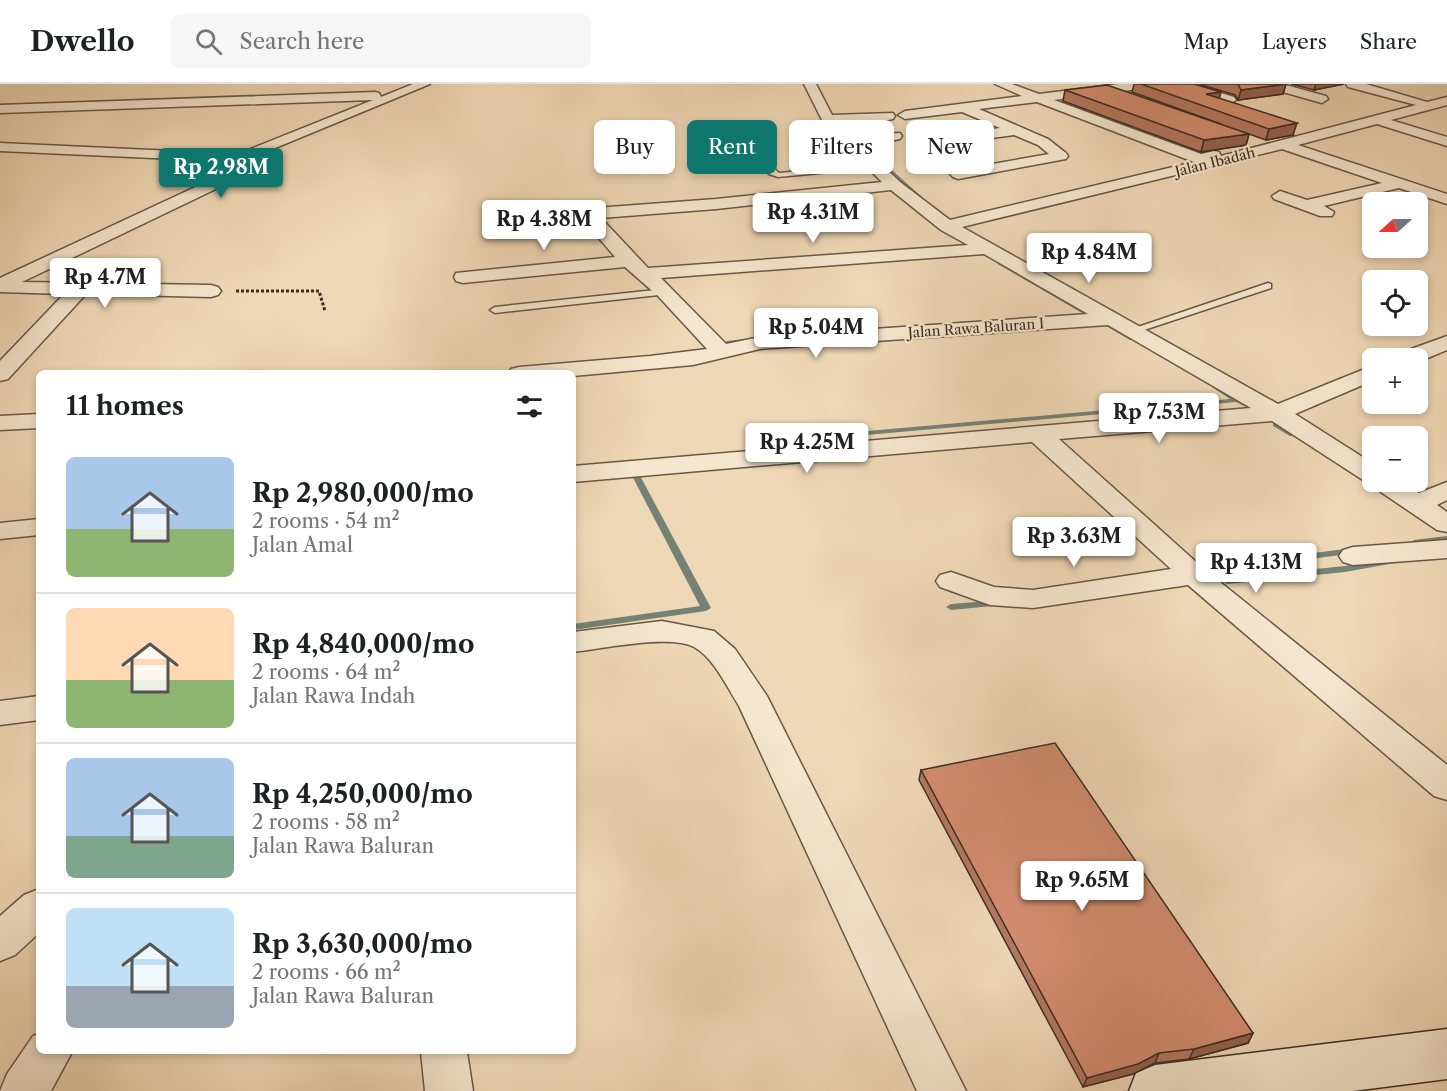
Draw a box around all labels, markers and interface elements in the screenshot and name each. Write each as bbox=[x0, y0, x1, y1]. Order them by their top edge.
search box bbox=[171, 14, 591, 68]
text: Dwello bbox=[30, 24, 135, 58]
icon: search bbox=[192, 25, 225, 58]
text: Search here bbox=[240, 28, 364, 55]
text: Map bbox=[1184, 29, 1229, 54]
text: Layers bbox=[1262, 29, 1327, 54]
text: Share bbox=[1360, 29, 1417, 54]
chip: Buy bbox=[594, 120, 675, 174]
chip: Rent bbox=[687, 120, 777, 174]
chip: Filters bbox=[789, 120, 894, 174]
chip: New bbox=[906, 120, 994, 174]
street label: Jalan Ibadah bbox=[1171, 143, 1257, 181]
pin: Rp 2.98M bbox=[159, 148, 283, 199]
text: Rp 2.98M bbox=[173, 155, 269, 179]
north arrow bbox=[1362, 192, 1428, 258]
map controls bbox=[1362, 192, 1428, 492]
pin: Rp 4.31M bbox=[751, 193, 875, 244]
pin: Rp 4.38M bbox=[482, 200, 606, 251]
text: Rp 4.31M bbox=[767, 200, 859, 224]
text: Rp 4.38M bbox=[496, 207, 592, 231]
pin: Rp 4.84M bbox=[1027, 233, 1151, 284]
text: Rp 4.84M bbox=[1041, 240, 1137, 264]
pin: Rp 4.7M bbox=[50, 258, 160, 309]
text: Rp 4.7M bbox=[64, 265, 146, 289]
button: locate bbox=[1362, 270, 1428, 336]
pin: Rp 5.04M bbox=[754, 308, 878, 359]
street label: Jalan Rawa Baluran I bbox=[905, 314, 1045, 342]
text: Rp 5.04M bbox=[768, 315, 864, 339]
button: + bbox=[1362, 348, 1428, 414]
text: 11 homes bbox=[66, 390, 184, 422]
icon: filters bbox=[513, 390, 546, 423]
pin: Rp 7.53M bbox=[1097, 393, 1221, 444]
text: Rp 7.53M bbox=[1113, 400, 1205, 424]
pin: Rp 4.25M bbox=[745, 423, 869, 474]
button: − bbox=[1362, 426, 1428, 492]
text: Rp 4.25M bbox=[759, 430, 855, 454]
text: Rp 2,980,000/mo bbox=[252, 477, 474, 509]
icon: home bbox=[114, 481, 186, 553]
text: 2 rooms · 54 m² bbox=[252, 509, 400, 533]
pin: Rp 3.63M bbox=[1012, 517, 1136, 568]
text: Rp 3.63M bbox=[1026, 524, 1122, 548]
text: Jalan Amal bbox=[252, 533, 353, 557]
pin: Rp 4.13M bbox=[1194, 543, 1318, 594]
text: Rp 4.13M bbox=[1210, 550, 1302, 574]
text: Rp 4,840,000/mo bbox=[252, 628, 474, 660]
icon: home bbox=[114, 632, 186, 704]
text: 2 rooms · 64 m² bbox=[252, 660, 401, 684]
text: Jalan Rawa Indah bbox=[252, 684, 415, 708]
text: Rp 4,250,000/mo bbox=[252, 778, 473, 810]
icon: home bbox=[114, 782, 186, 854]
text: 2 rooms · 58 m² bbox=[252, 810, 400, 834]
text: Jalan Rawa Baluran bbox=[252, 834, 434, 858]
pin: Rp 9.65M bbox=[1020, 861, 1144, 912]
text: Rp 9.65M bbox=[1035, 868, 1129, 892]
text: Rp 3,630,000/mo bbox=[252, 928, 473, 960]
icon: home bbox=[114, 932, 186, 1004]
text: 2 rooms · 66 m² bbox=[252, 960, 401, 984]
text: Jalan Rawa Baluran bbox=[252, 984, 434, 1008]

